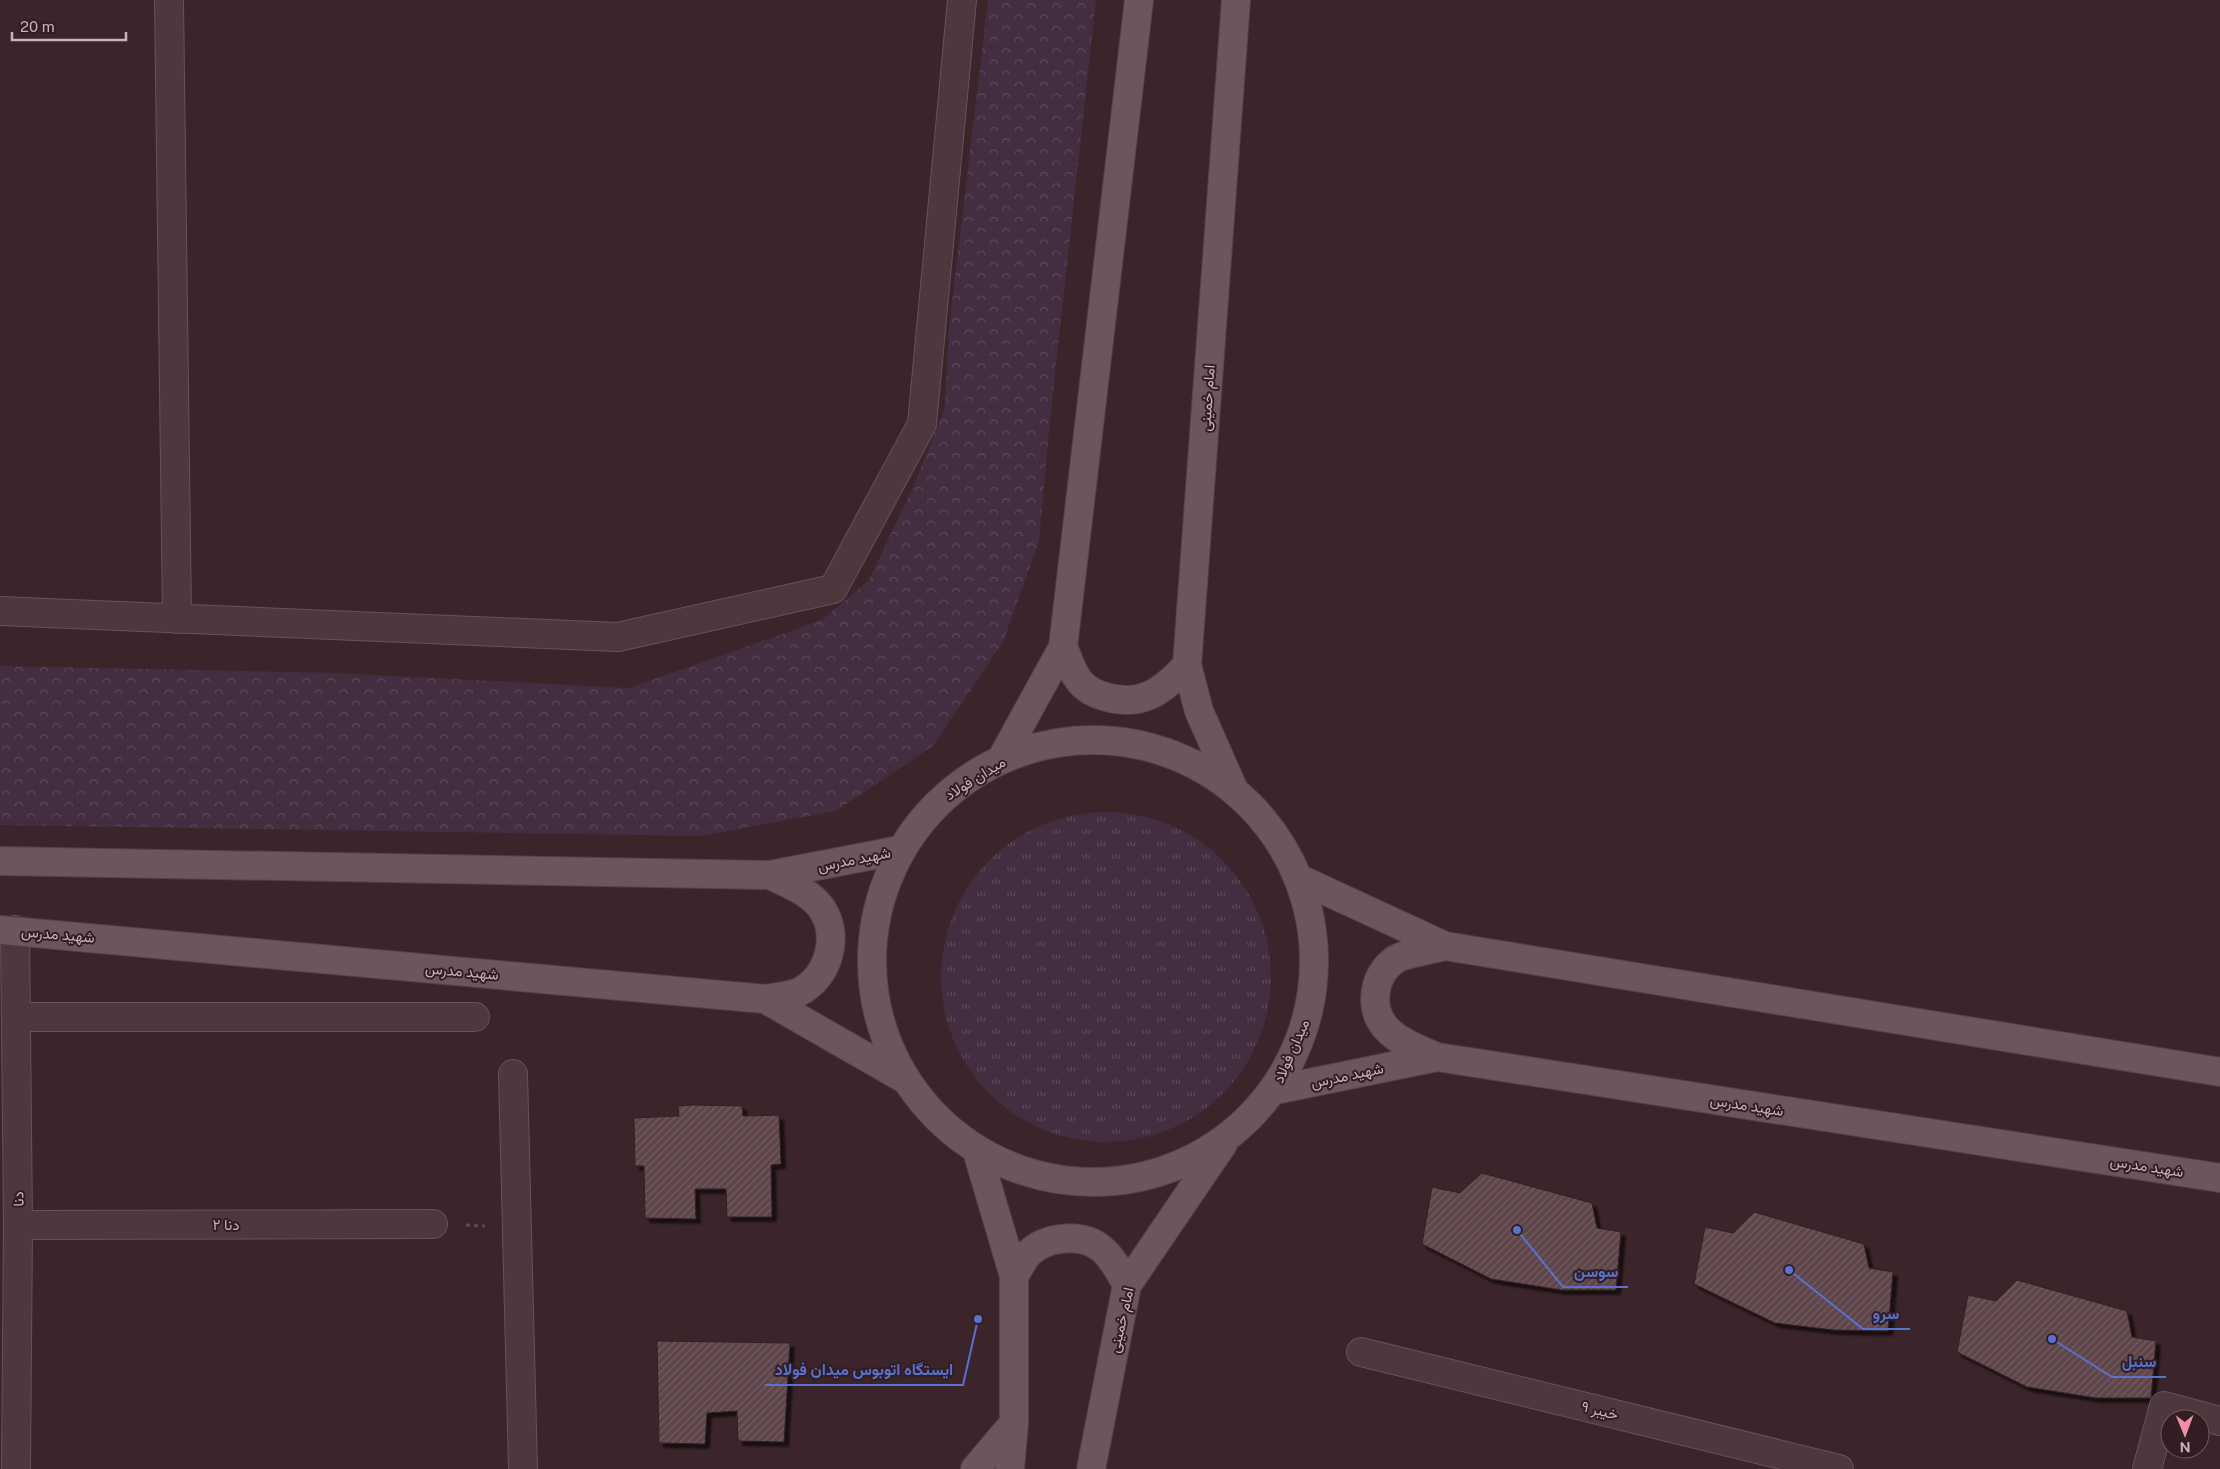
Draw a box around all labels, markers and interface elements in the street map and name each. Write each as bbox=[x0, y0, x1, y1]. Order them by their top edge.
scale bar bbox=[12, 10, 126, 42]
text: 20 m bbox=[20, 18, 55, 35]
street label: امام خمینی bbox=[1196, 364, 1220, 432]
street label: میدان فولاد bbox=[942, 753, 1009, 804]
street label: شهید مدرس bbox=[816, 844, 892, 876]
street label: شهید مدرس bbox=[20, 922, 96, 948]
street label: شهید مدرس bbox=[424, 959, 500, 985]
street label: میدان فولاد bbox=[1269, 1017, 1313, 1086]
street label: شهید مدرس bbox=[1309, 1059, 1386, 1093]
street label: شهید مدرس bbox=[1709, 1091, 1785, 1121]
street label: شهید مدرس bbox=[2109, 1152, 2185, 1182]
street label: دنا bbox=[9, 1191, 27, 1207]
street label: دنا ۲ bbox=[213, 1216, 239, 1233]
callout: سوسن bbox=[1563, 1256, 1628, 1287]
text: سوسن bbox=[1574, 1262, 1618, 1282]
street label: امام خمینی bbox=[1105, 1286, 1139, 1355]
callout: سرو bbox=[1863, 1298, 1910, 1329]
text: سرو bbox=[1873, 1304, 1899, 1324]
callout: سنبل bbox=[2112, 1346, 2166, 1377]
text: سنبل bbox=[2122, 1352, 2157, 1371]
callout: ایستگاه اتوبوس میدان فولاد bbox=[765, 1354, 963, 1385]
text: ایستگاه اتوبوس میدان فولاد bbox=[775, 1360, 953, 1380]
street label: خیبر ۹ bbox=[1580, 1397, 1620, 1424]
north arrow bbox=[2160, 1409, 2210, 1459]
text: N bbox=[2180, 1439, 2191, 1455]

